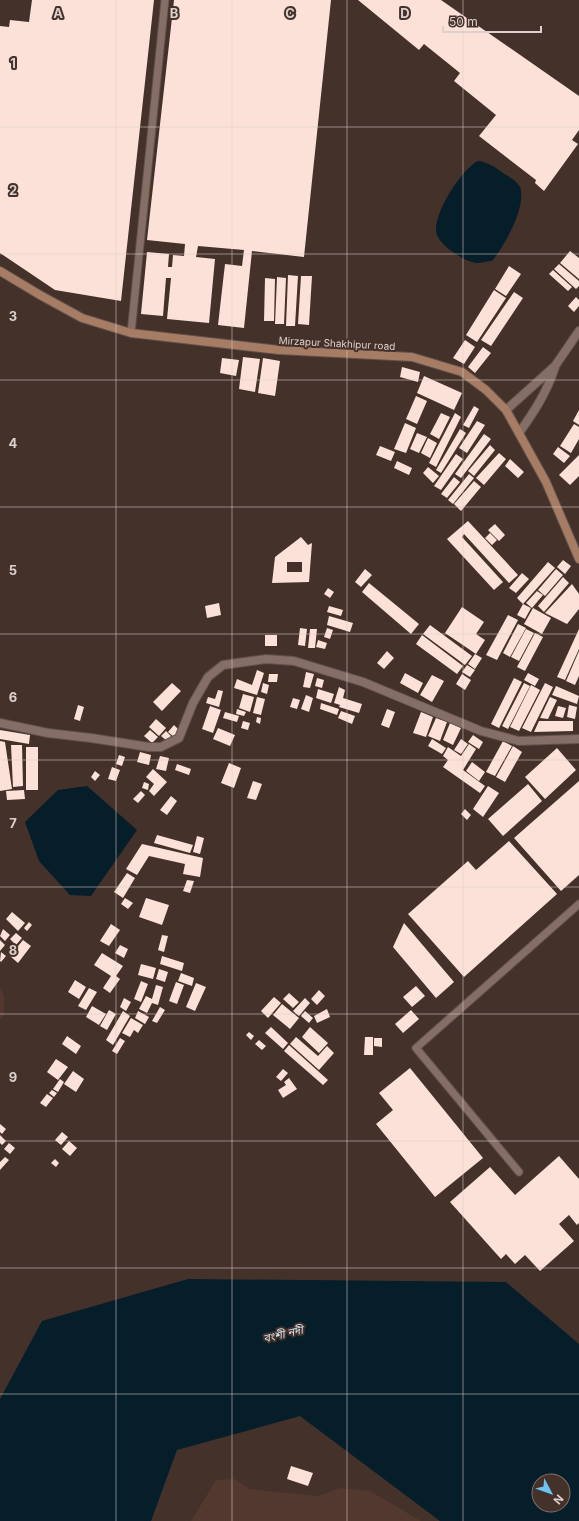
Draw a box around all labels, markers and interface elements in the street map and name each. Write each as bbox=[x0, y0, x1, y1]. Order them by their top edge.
text: A bbox=[53, 5, 63, 21]
text: B bbox=[170, 5, 179, 21]
text: C bbox=[285, 5, 295, 21]
text: D bbox=[400, 5, 410, 21]
scale bar bbox=[443, 8, 541, 34]
text: 50 m bbox=[449, 14, 478, 29]
text: 1 bbox=[10, 55, 16, 71]
text: 2 bbox=[9, 182, 17, 198]
text: 3 bbox=[9, 308, 17, 324]
street label: Mirzapur Shakhipur road bbox=[278, 334, 396, 352]
text: 4 bbox=[9, 435, 18, 451]
text: 5 bbox=[9, 562, 17, 578]
text: 6 bbox=[9, 689, 17, 705]
text: 7 bbox=[9, 815, 17, 831]
text: 8 bbox=[9, 942, 17, 958]
text: 9 bbox=[9, 1069, 17, 1085]
water label: বংশী নদী bbox=[262, 1322, 306, 1345]
north arrow bbox=[531, 1473, 571, 1513]
text: N bbox=[551, 1492, 567, 1507]

